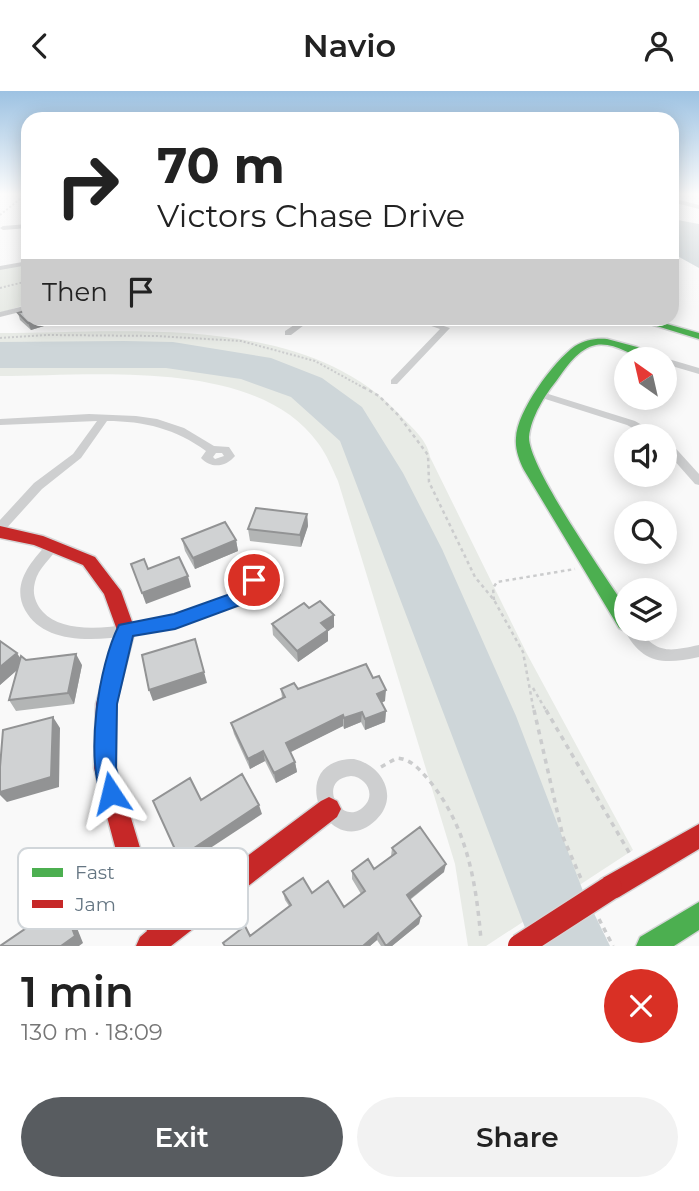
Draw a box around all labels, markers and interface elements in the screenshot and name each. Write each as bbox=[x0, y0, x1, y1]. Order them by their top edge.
text: Navio bbox=[303, 26, 396, 65]
icon: back bbox=[21, 27, 59, 65]
icon: person bbox=[640, 27, 678, 65]
text: 70 m bbox=[157, 136, 285, 195]
icon: right bbox=[42, 140, 133, 231]
text: Victors Chase Drive bbox=[157, 196, 465, 235]
icon: arrive bbox=[122, 273, 160, 311]
text: Then bbox=[42, 276, 108, 308]
north arrow bbox=[614, 347, 677, 409]
map controls bbox=[614, 347, 677, 641]
button: sound bbox=[614, 424, 677, 487]
button: search bbox=[614, 501, 677, 564]
pin bbox=[224, 550, 284, 610]
icon: arrive bbox=[235, 561, 273, 599]
button: layers bbox=[614, 578, 677, 641]
position arrow bbox=[74, 756, 148, 830]
legend bbox=[18, 848, 248, 929]
text: Fast bbox=[75, 861, 115, 884]
text: Jam bbox=[74, 893, 116, 916]
text: 1 min bbox=[21, 966, 134, 1018]
button: close bbox=[604, 969, 678, 1043]
text: 130 m · 18:09 bbox=[21, 1018, 163, 1046]
button: Exit bbox=[21, 1097, 343, 1177]
button: Share bbox=[357, 1097, 678, 1177]

